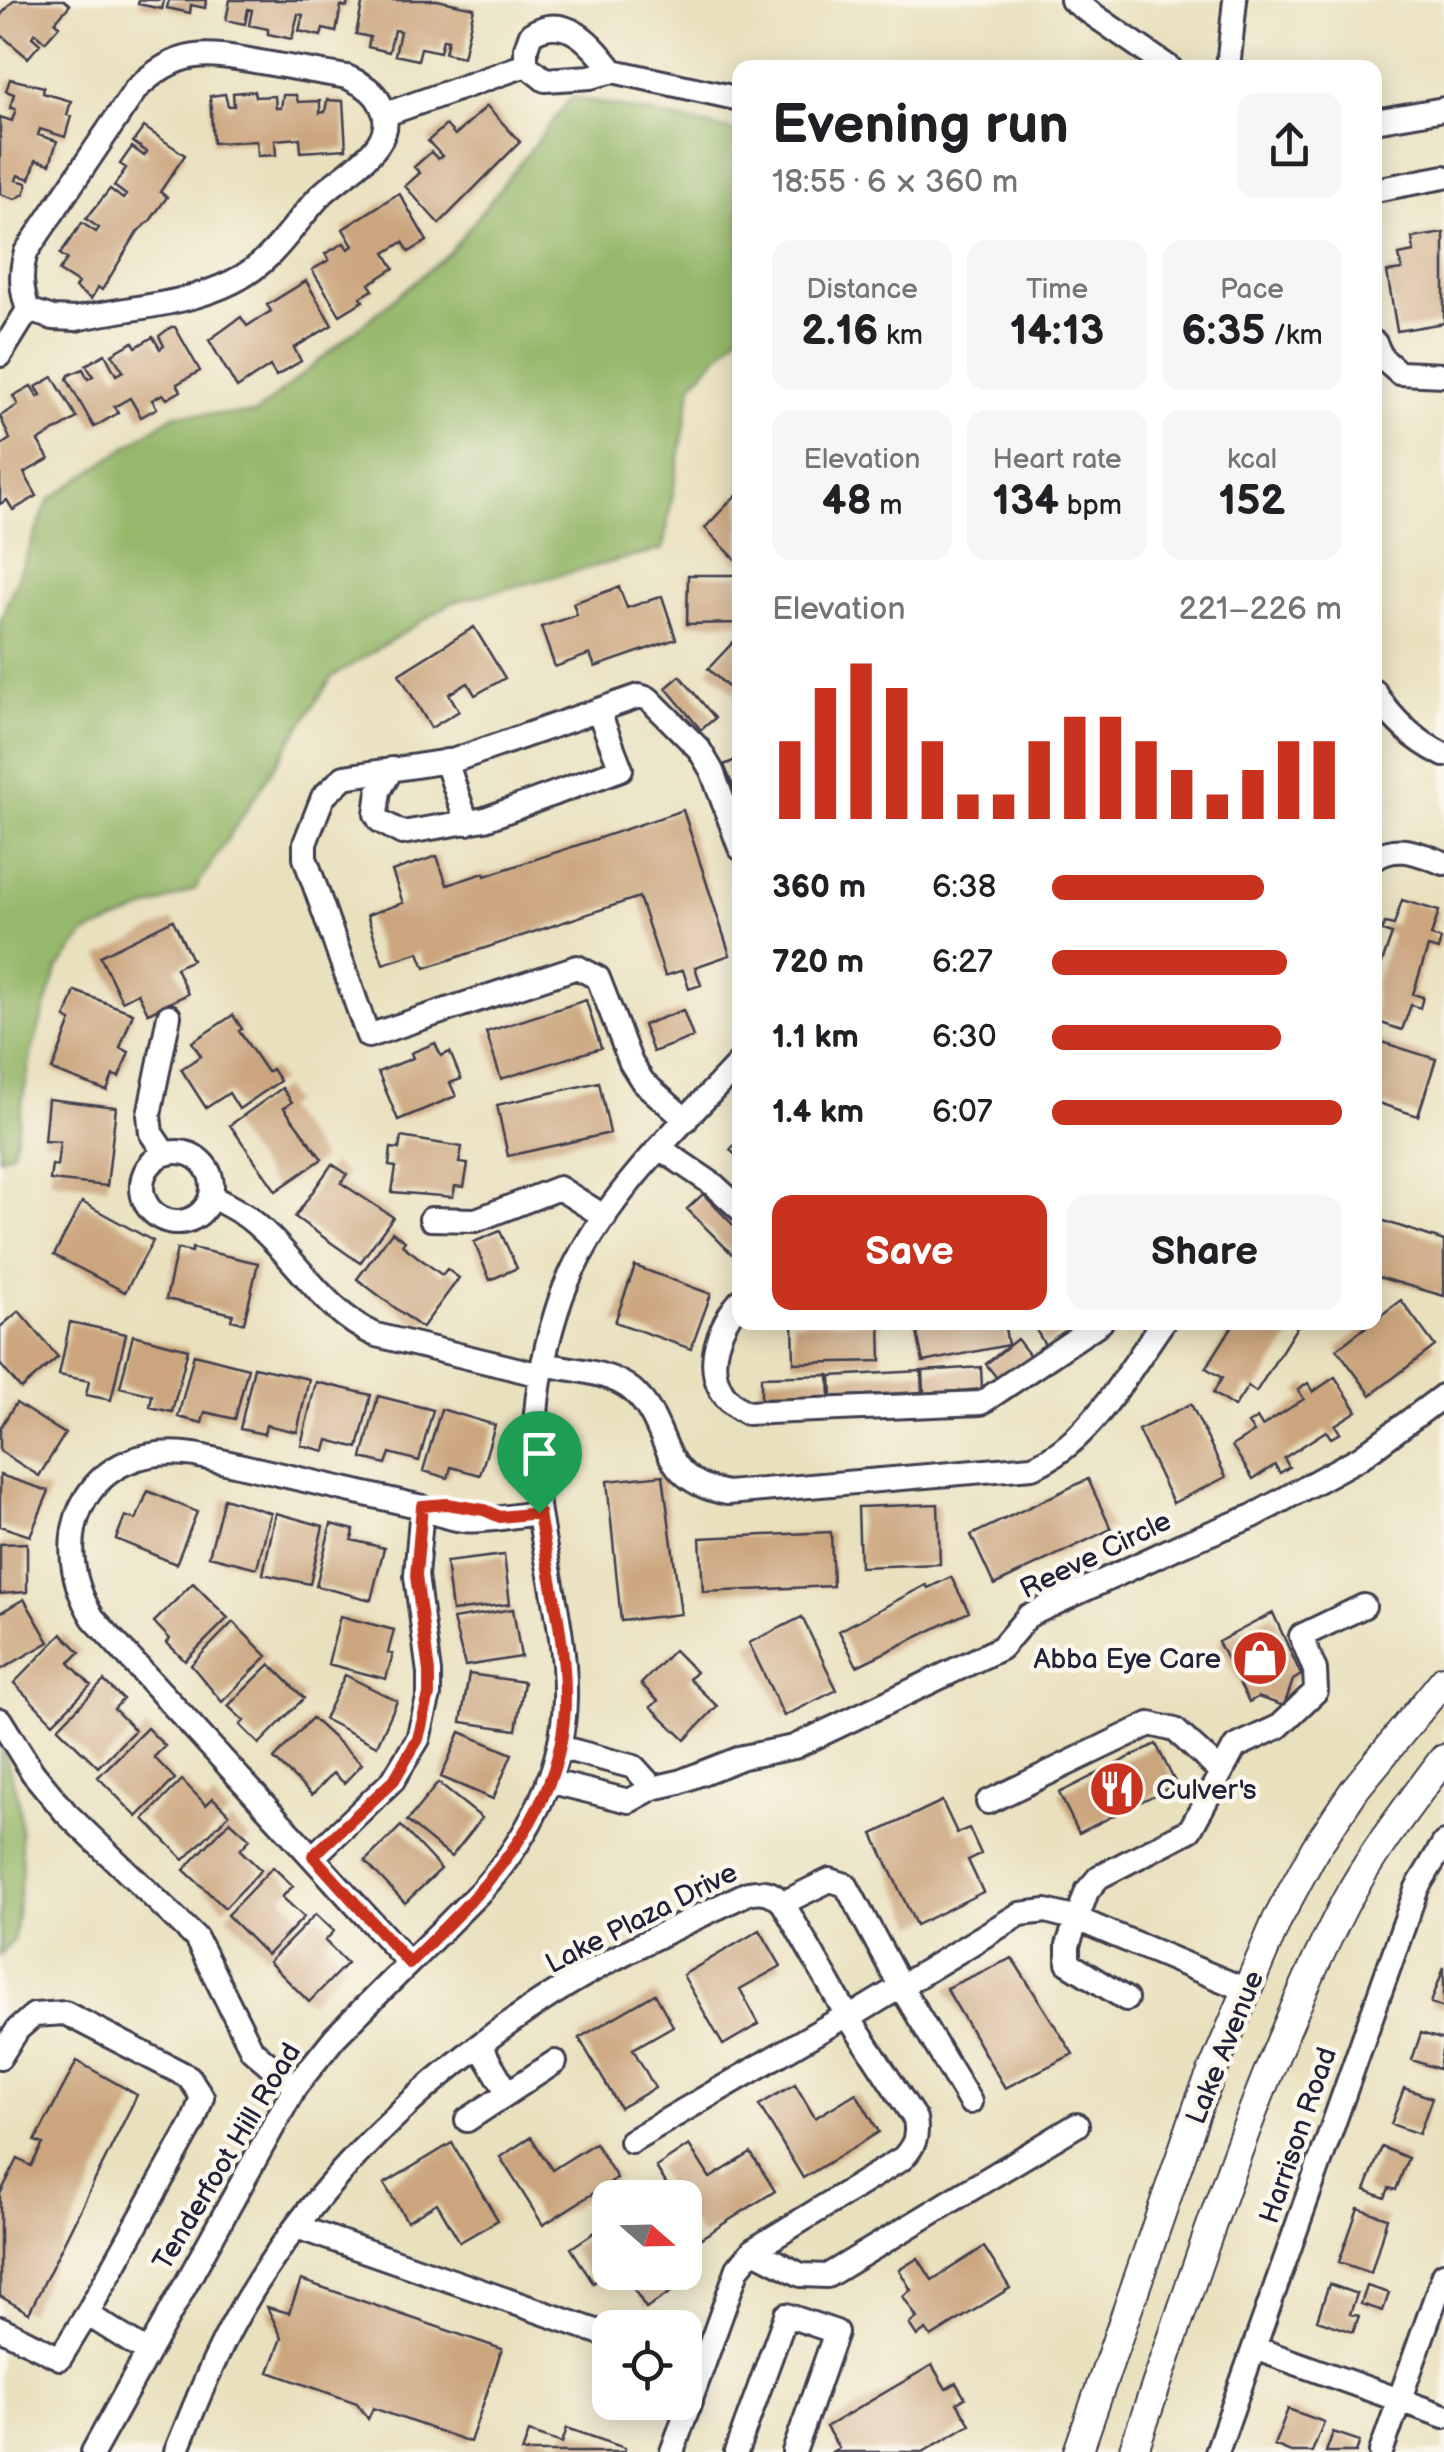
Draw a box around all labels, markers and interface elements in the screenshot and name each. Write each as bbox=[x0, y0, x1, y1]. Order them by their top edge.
text: Evening run bbox=[772, 92, 1069, 159]
button: share bbox=[1237, 93, 1342, 198]
text: 18:55 · 6 × 360 m bbox=[772, 163, 1018, 202]
text: Distance bbox=[806, 273, 918, 306]
text: Time bbox=[1026, 273, 1088, 306]
text: Pace bbox=[1220, 273, 1284, 306]
text: 2.16 bbox=[801, 306, 879, 357]
text: 14:13 bbox=[1010, 306, 1104, 357]
text: 6:35 bbox=[1181, 306, 1266, 357]
text: km bbox=[879, 319, 923, 352]
text: /km bbox=[1266, 319, 1323, 352]
text: Elevation bbox=[804, 443, 920, 476]
text: Heart rate bbox=[992, 443, 1122, 476]
text: kcal bbox=[1227, 443, 1277, 476]
text: 48 bbox=[822, 476, 872, 527]
text: 134 bbox=[992, 476, 1059, 527]
text: 152 bbox=[1218, 476, 1286, 527]
text: m bbox=[872, 489, 902, 522]
text: bpm bbox=[1059, 489, 1122, 522]
text: Elevation bbox=[772, 590, 905, 629]
text: 221–226 m bbox=[1179, 590, 1342, 629]
text: 360 m bbox=[772, 868, 866, 907]
text: 6:38 bbox=[932, 868, 996, 907]
text: 720 m bbox=[772, 943, 864, 982]
text: 6:27 bbox=[932, 943, 993, 982]
text: 1.1 km bbox=[772, 1018, 859, 1057]
text: 6:30 bbox=[932, 1018, 997, 1057]
text: 1.4 km bbox=[772, 1093, 864, 1132]
text: 6:07 bbox=[932, 1093, 993, 1132]
button: Save bbox=[772, 1195, 1047, 1310]
button: Share bbox=[1067, 1195, 1342, 1310]
pin bbox=[497, 1411, 582, 1514]
icon: arrive bbox=[512, 1426, 567, 1481]
street label: Reeve Circle bbox=[1015, 1505, 1177, 1606]
shop icon: Abba Eye Care bbox=[1230, 1628, 1290, 1688]
place label: Abba Eye Care bbox=[1033, 1643, 1221, 1676]
restaurant icon: Culver's bbox=[1087, 1759, 1147, 1819]
place label: Culver's bbox=[1156, 1774, 1257, 1807]
street label: Lake Plaza Drive bbox=[540, 1856, 743, 1981]
street label: Lake Avenue bbox=[1180, 1966, 1271, 2129]
street label: Tenderfoot Hill Road bbox=[146, 2037, 308, 2276]
street label: Harrison Road bbox=[1253, 2043, 1344, 2228]
north arrow bbox=[592, 2180, 702, 2290]
map controls bbox=[592, 2180, 702, 2420]
button: locate bbox=[592, 2310, 702, 2420]

